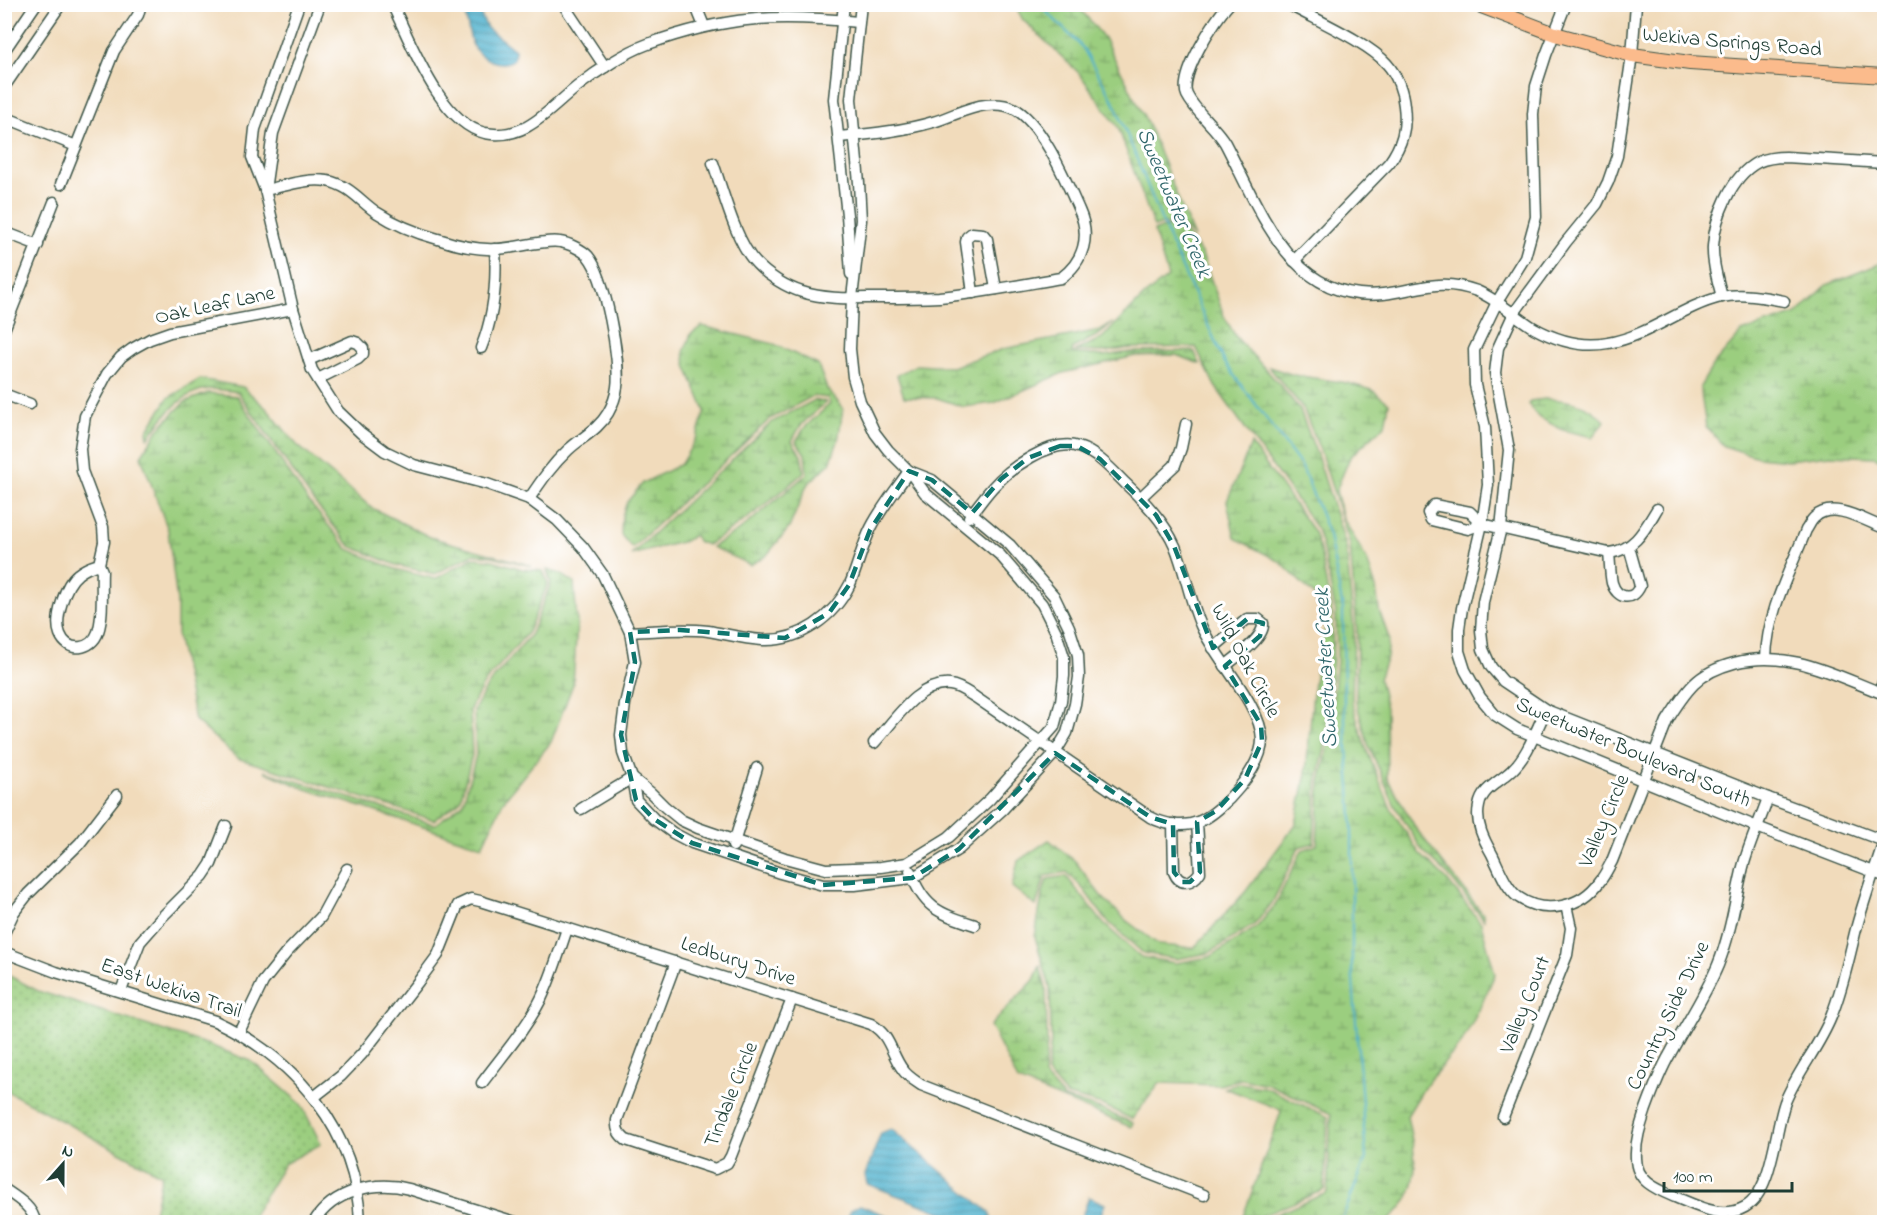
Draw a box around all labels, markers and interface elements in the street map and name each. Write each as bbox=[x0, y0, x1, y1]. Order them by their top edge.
street label: Wekiva Springs Road bbox=[1641, 20, 1823, 68]
water label: Sweetwater Creek bbox=[1127, 123, 1219, 284]
street label: Oak Leaf Lane bbox=[152, 279, 278, 333]
water label: Sweetwater Creek bbox=[1307, 586, 1347, 749]
street label: Wild Oak Circle bbox=[1202, 599, 1288, 724]
street label: Sweetwater Boulevard South bbox=[1511, 690, 1755, 816]
street label: Valley Circle bbox=[1572, 769, 1640, 874]
street label: Ledbury Drive bbox=[676, 929, 800, 997]
street label: Country Side Drive bbox=[1620, 936, 1720, 1097]
street label: East Wekiva Trail bbox=[96, 951, 246, 1027]
street label: Valley Court bbox=[1493, 952, 1561, 1060]
street label: Tindale Circle bbox=[697, 1037, 767, 1152]
north arrow bbox=[33, 1134, 93, 1194]
text: N bbox=[58, 1139, 77, 1165]
scale bar bbox=[1664, 1155, 1792, 1193]
text: 100 m bbox=[1673, 1165, 1713, 1191]

